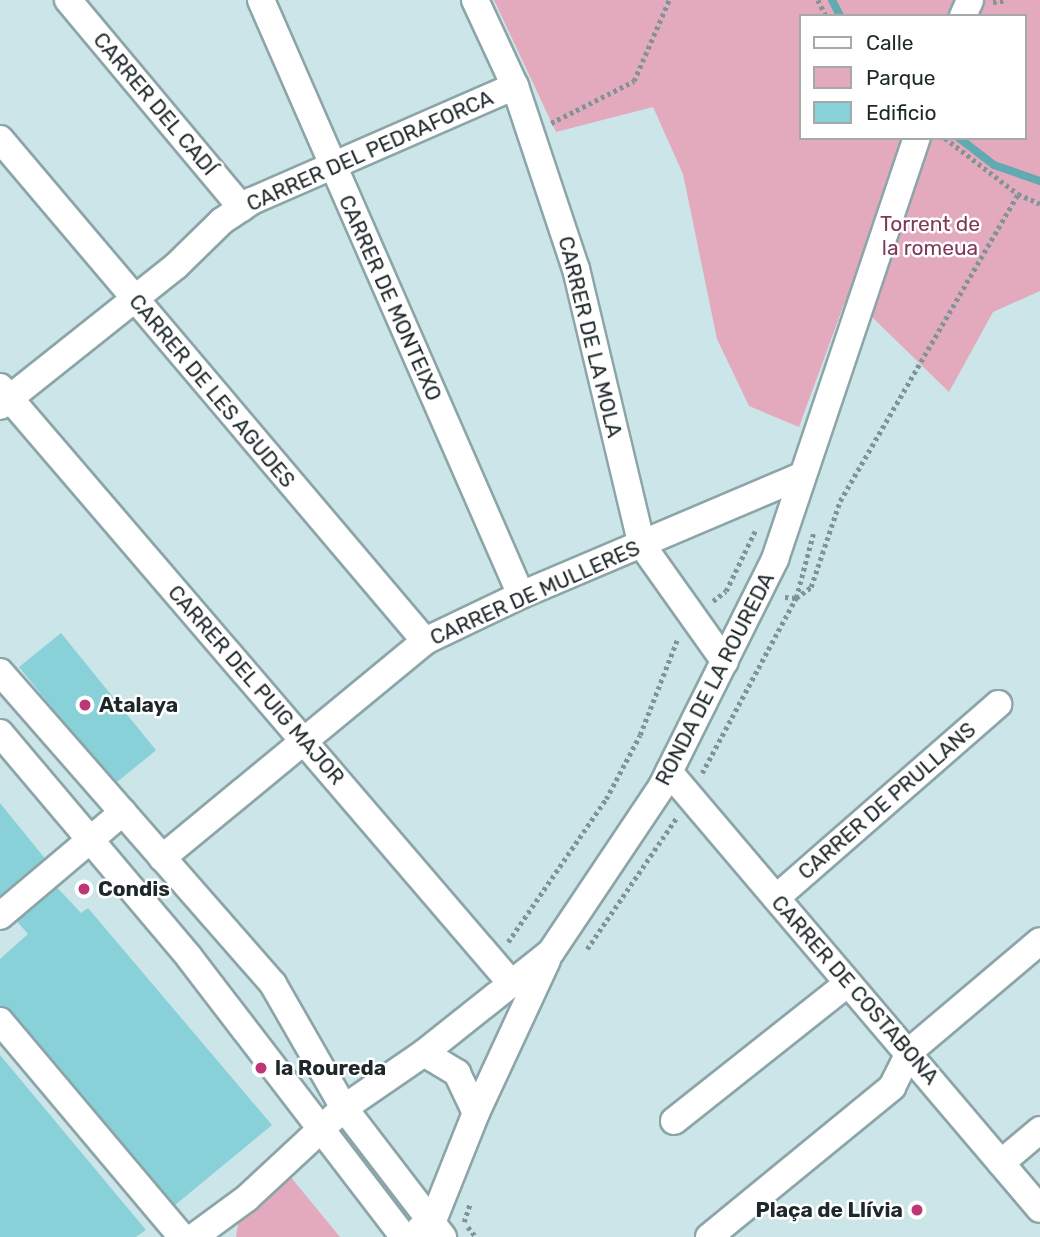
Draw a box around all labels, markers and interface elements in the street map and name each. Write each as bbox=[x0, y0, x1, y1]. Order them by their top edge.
legend bbox=[799, 14, 1026, 140]
street label: CARRER DEL CADÍ bbox=[88, 27, 222, 181]
text: Calle bbox=[866, 30, 914, 55]
text: Parque bbox=[866, 65, 936, 90]
street label: CARRER DEL PEDRAFORCA bbox=[243, 85, 497, 217]
text: Edificio bbox=[866, 100, 936, 125]
street label: CARRER DE MONTEIXO bbox=[333, 191, 447, 405]
park label: Torrent de la romeua bbox=[880, 211, 980, 261]
street label: CARRER DE LA MOLA bbox=[553, 233, 627, 441]
street label: CARRER DE LES AGUDES bbox=[124, 289, 300, 493]
street label: CARRER DE MULLERES bbox=[426, 535, 644, 651]
street label: RONDA DE LA ROUREDA bbox=[650, 568, 780, 790]
street label: CARRER DEL PUIG MAJOR bbox=[162, 580, 350, 790]
place label: Atalaya bbox=[99, 692, 178, 718]
marker: Atalaya bbox=[77, 697, 93, 713]
street label: CARRER DE PRULLANS bbox=[793, 717, 981, 885]
place label: Condis bbox=[98, 876, 170, 902]
marker: Condis bbox=[76, 881, 92, 897]
street label: CARRER DE COSTABONA bbox=[766, 890, 944, 1090]
place label: la Roureda bbox=[275, 1055, 386, 1081]
marker: la Roureda bbox=[253, 1060, 269, 1076]
place label: Plaça de Llívia bbox=[756, 1197, 903, 1223]
marker: Plaça de Llívia bbox=[909, 1202, 925, 1218]

